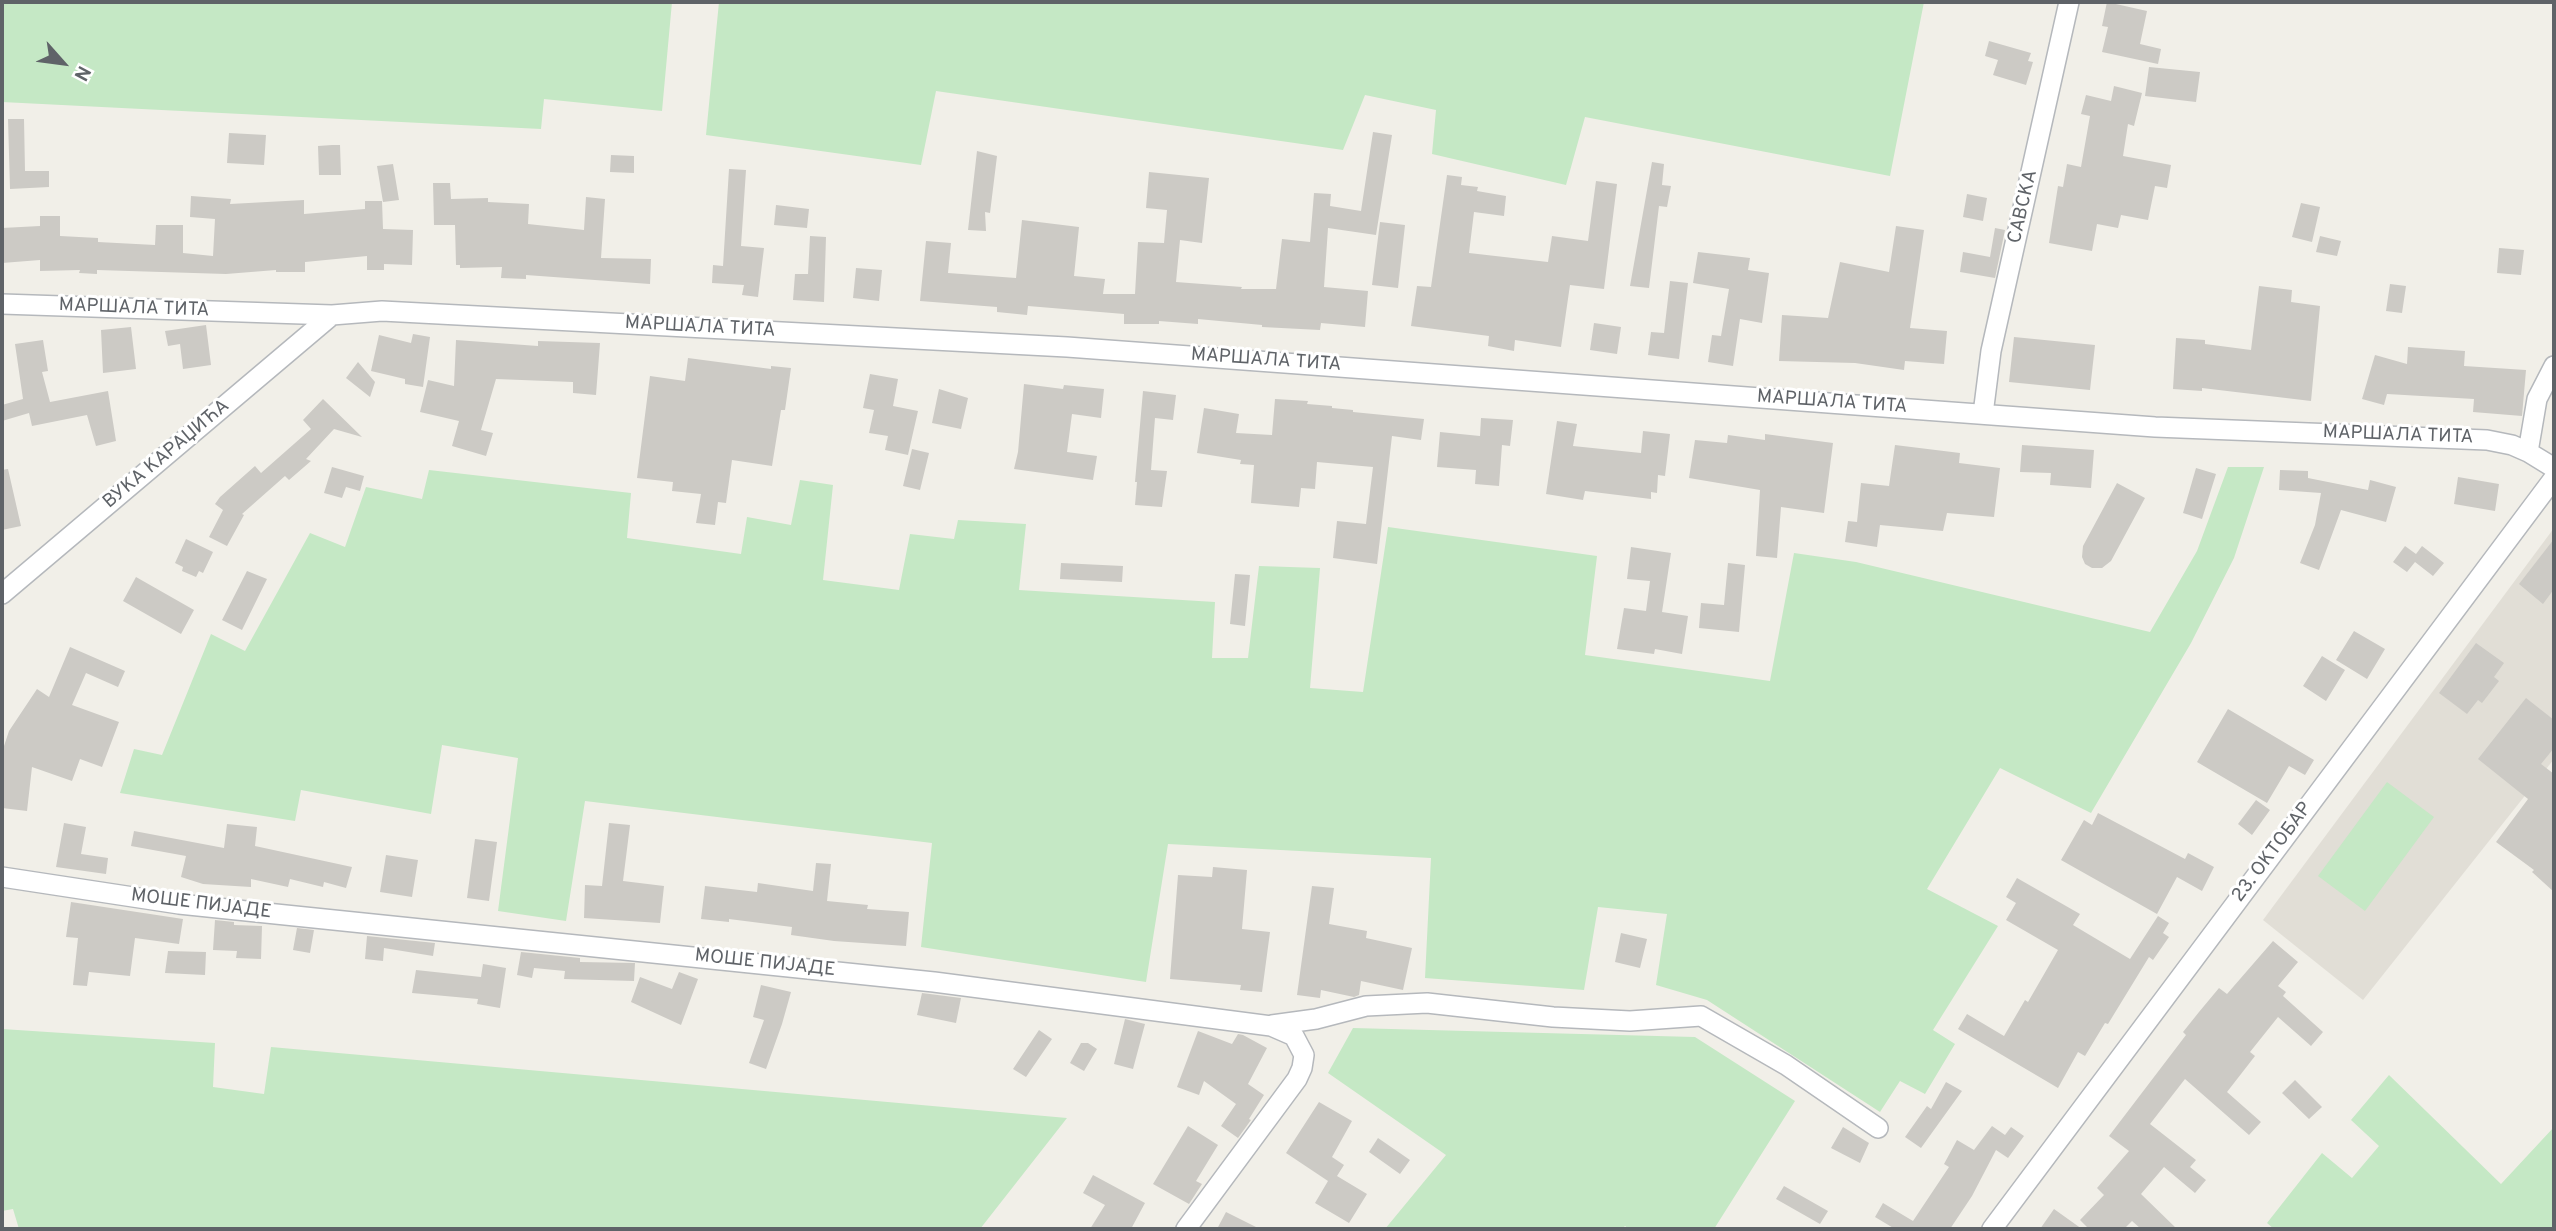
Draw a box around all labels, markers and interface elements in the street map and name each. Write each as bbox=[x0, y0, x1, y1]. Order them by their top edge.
north arrow bbox=[28, 28, 98, 98]
text: N bbox=[68, 61, 95, 85]
street label: САВСКА bbox=[2005, 168, 2043, 246]
street label: МАРШАЛА ТИТА bbox=[58, 295, 210, 323]
street label: МАРШАЛА ТИТА bbox=[624, 313, 776, 343]
street label: МАРШАЛА ТИТА bbox=[1190, 344, 1342, 378]
street label: МАРШАЛА ТИТА bbox=[1756, 386, 1908, 420]
street label: ВУКА КАРАЏИЋА bbox=[99, 396, 235, 514]
street label: МАРШАЛА ТИТА bbox=[2322, 422, 2474, 450]
street label: 23. ОКТОБАР bbox=[2228, 799, 2318, 907]
street label: МОШЕ ПИЈАДЕ bbox=[129, 885, 273, 925]
street label: МОШЕ ПИЈАДЕ bbox=[694, 945, 836, 983]

